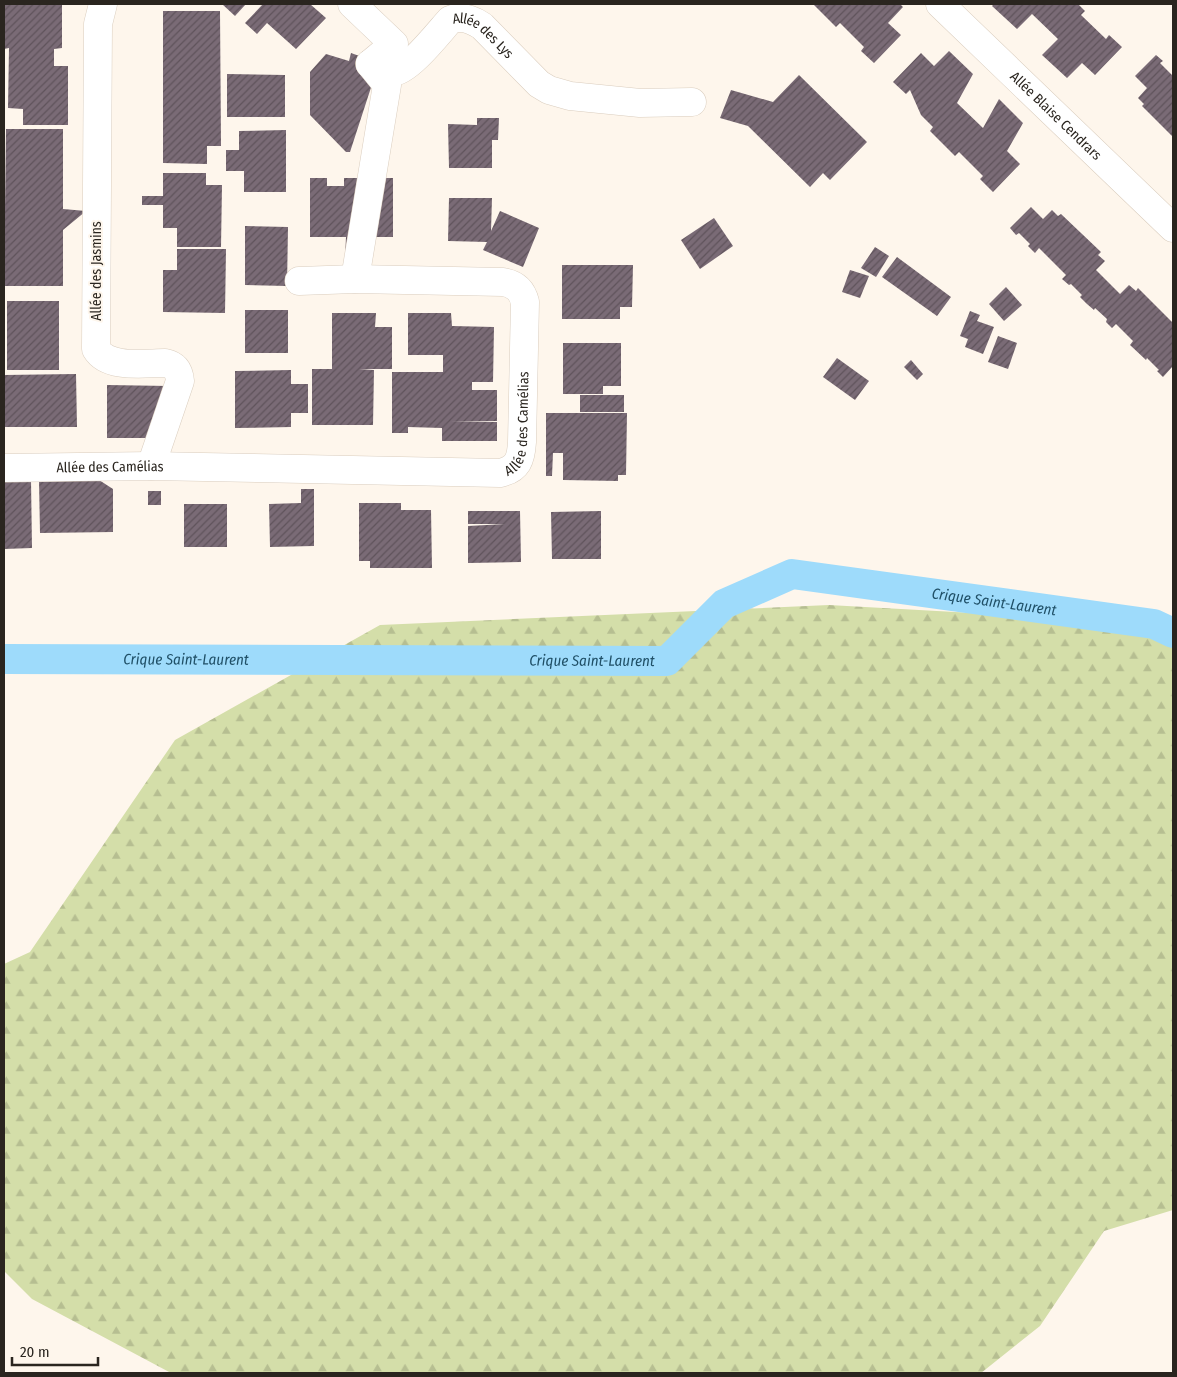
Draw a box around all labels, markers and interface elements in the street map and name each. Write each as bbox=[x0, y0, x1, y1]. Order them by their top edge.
street label: Allée des Lys bbox=[451, 9, 517, 62]
street label: Allée Blaise Cendrars bbox=[1007, 68, 1105, 163]
street label: Allée des Jasmins bbox=[88, 221, 105, 321]
street label: Allée des Camélias bbox=[502, 371, 532, 479]
street label: Allée des Camélias bbox=[56, 457, 164, 476]
water label: Crique Saint-Laurent bbox=[931, 584, 1058, 619]
water label: Crique Saint-Laurent bbox=[123, 650, 249, 669]
water label: Crique Saint-Laurent bbox=[529, 652, 655, 670]
scale bar bbox=[12, 1334, 99, 1366]
text: 20 m bbox=[20, 1343, 50, 1361]

